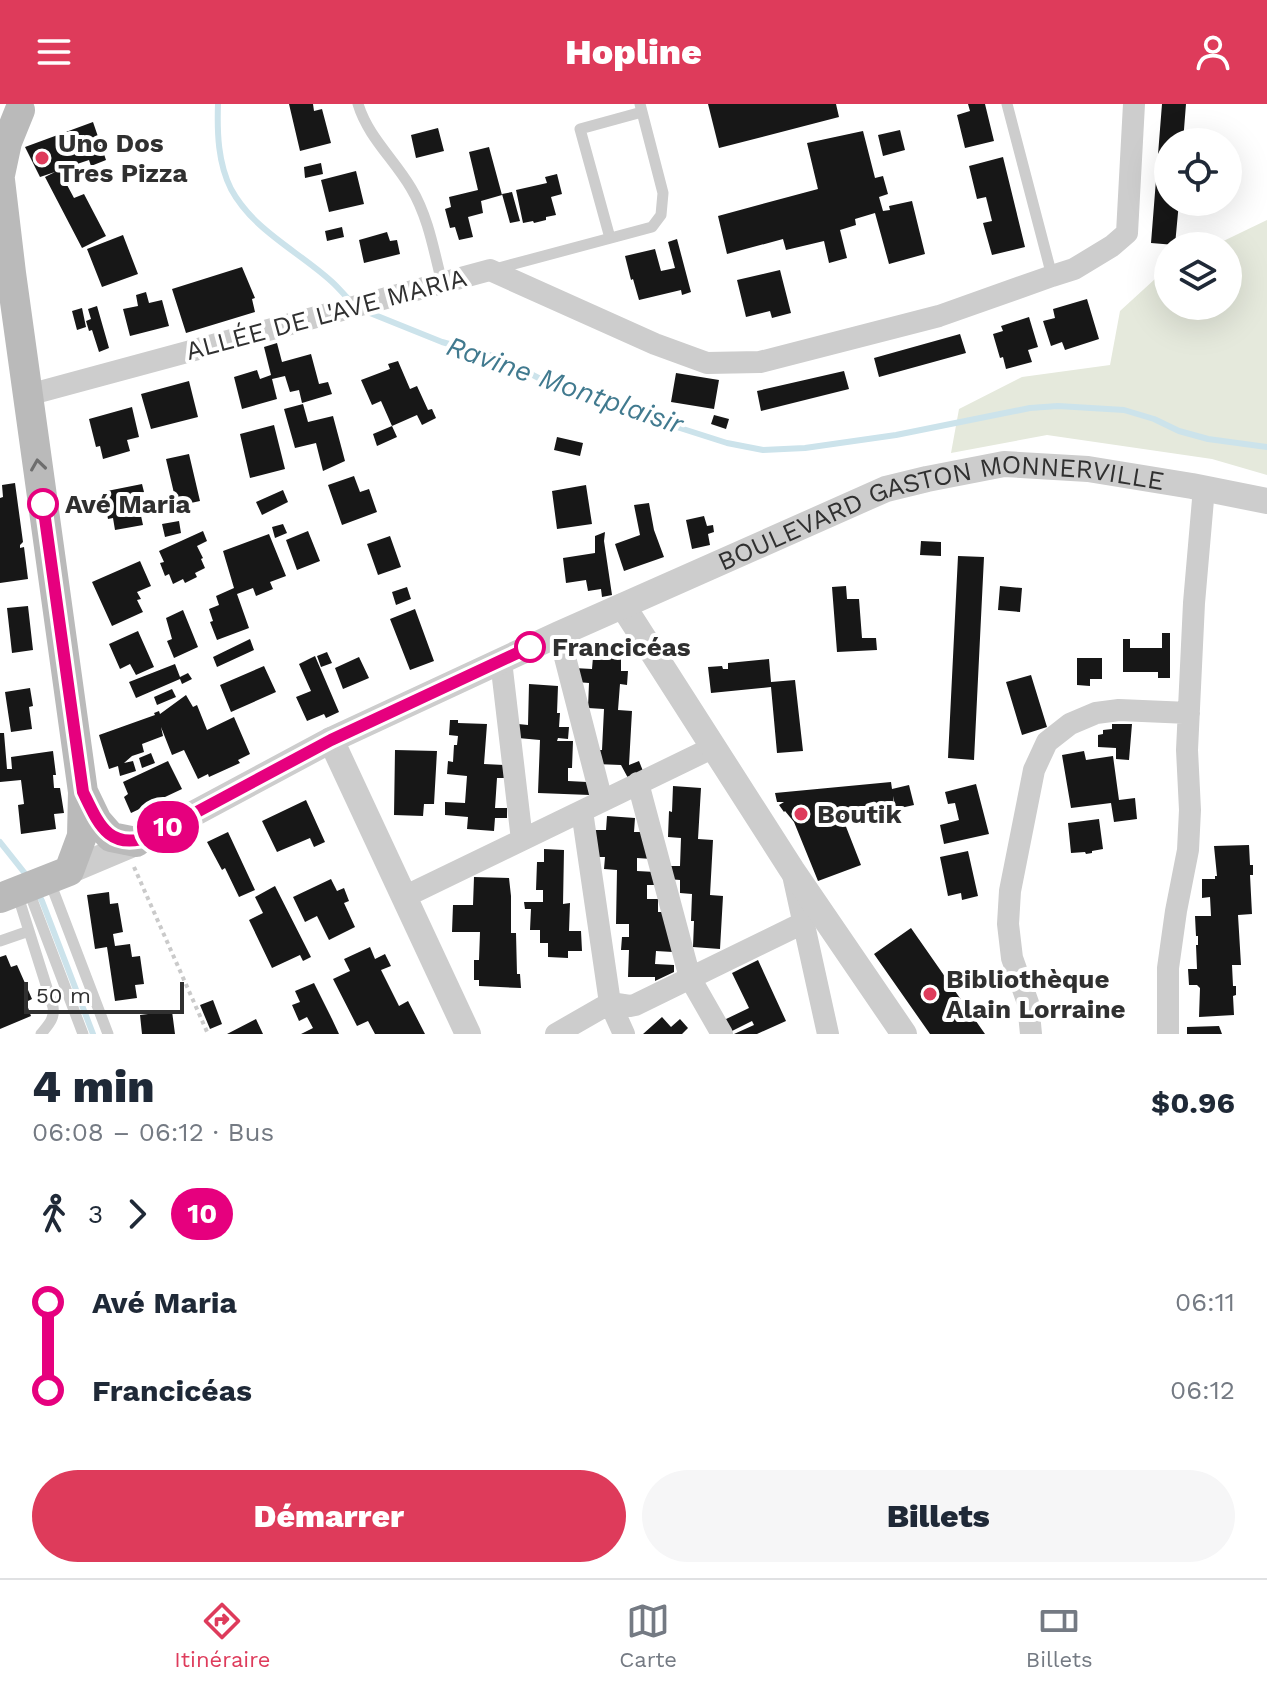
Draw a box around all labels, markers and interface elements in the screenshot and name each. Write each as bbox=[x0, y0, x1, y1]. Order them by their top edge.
icon: menu bbox=[32, 30, 76, 74]
icon: person bbox=[1191, 30, 1235, 74]
text: Hopline bbox=[565, 31, 702, 73]
place label: Uno Dos Tres Pizza bbox=[58, 128, 188, 188]
map controls bbox=[1154, 128, 1242, 320]
button: locate bbox=[1154, 128, 1242, 216]
marker: Uno Dos Tres Pizza bbox=[33, 149, 51, 167]
button: layers bbox=[1154, 232, 1242, 320]
street label: ALLÉE DE L'AVE MARIA bbox=[182, 262, 470, 366]
water label: Ravine Montplaisir bbox=[442, 329, 689, 441]
street label: BOULEVARD GASTON MONNERVILLE bbox=[713, 449, 1166, 577]
one-way arrow bbox=[30, 458, 47, 472]
marker: Avé Maria bbox=[28, 489, 58, 519]
place label: Avé Maria bbox=[65, 489, 191, 519]
marker: Francicéas bbox=[515, 632, 545, 662]
place label: Francicéas bbox=[552, 632, 691, 662]
place label: Boutik bbox=[817, 799, 902, 829]
line badge: 10 bbox=[132, 801, 204, 853]
marker: Boutik bbox=[792, 805, 810, 823]
text: 10 bbox=[153, 810, 183, 843]
place label: Bibliothèque Alain Lorraine bbox=[946, 964, 1126, 1024]
scale bar bbox=[24, 978, 184, 1014]
text: 50 m bbox=[36, 983, 91, 1008]
marker: Bibliothèque Alain Lorraine bbox=[921, 985, 939, 1003]
text: 4 min bbox=[32, 1061, 154, 1113]
text: $0.96 bbox=[1151, 1085, 1235, 1120]
text: 06:08 – 06:12 · Bus bbox=[32, 1117, 274, 1147]
icon: walk bbox=[32, 1192, 76, 1236]
icon: forward bbox=[115, 1192, 159, 1236]
text: 10 bbox=[187, 1197, 217, 1230]
text: 3 bbox=[88, 1199, 103, 1229]
text: Avé Maria bbox=[92, 1285, 237, 1320]
text: 06:11 bbox=[1175, 1287, 1235, 1317]
text: Francicéas bbox=[92, 1373, 252, 1408]
text: 06:12 bbox=[1170, 1375, 1235, 1405]
button: Démarrer bbox=[32, 1470, 626, 1562]
button: Billets bbox=[642, 1470, 1235, 1562]
tab: Itinéraire bbox=[174, 1599, 271, 1672]
tab: Carte bbox=[619, 1599, 677, 1672]
tab: Billets bbox=[1026, 1599, 1093, 1672]

